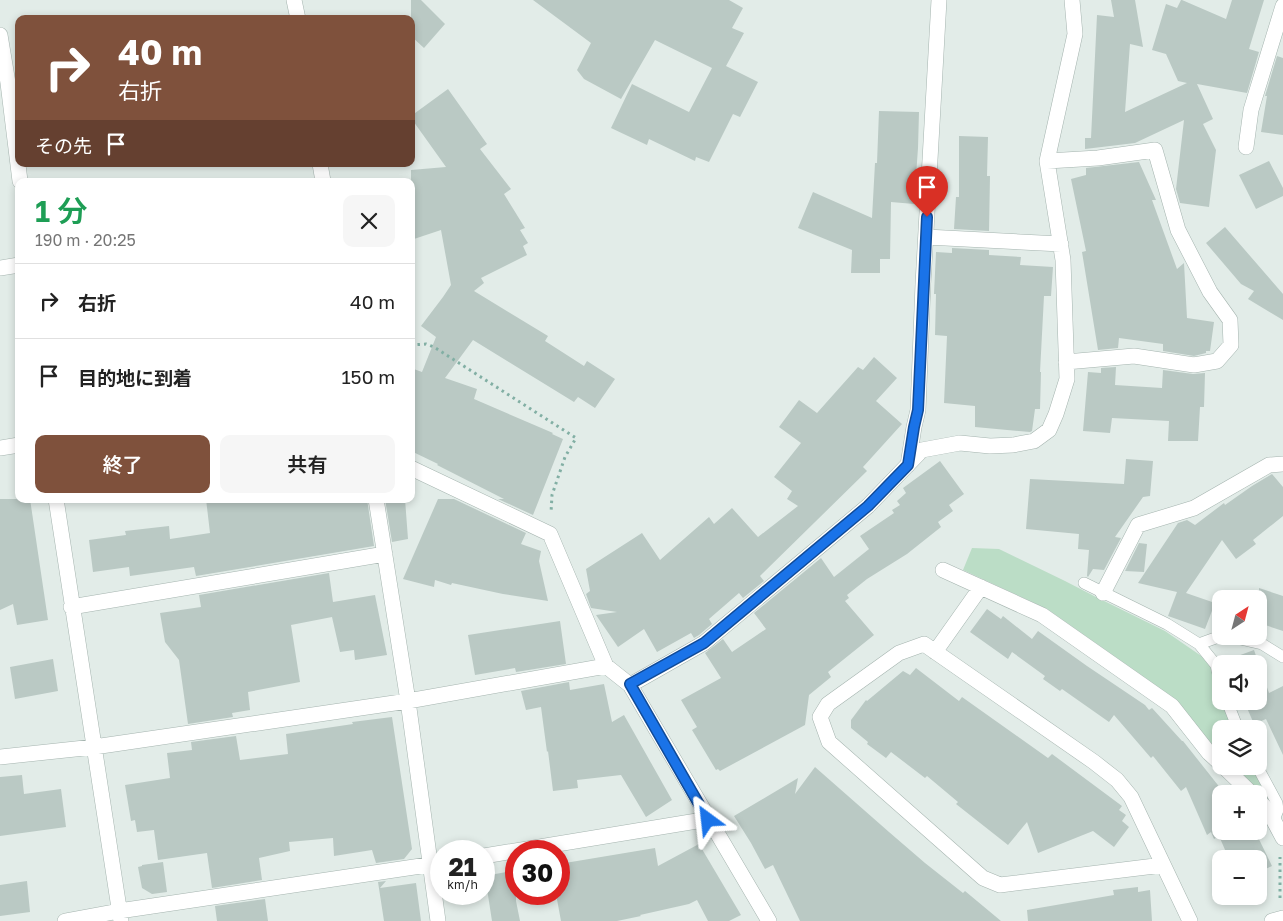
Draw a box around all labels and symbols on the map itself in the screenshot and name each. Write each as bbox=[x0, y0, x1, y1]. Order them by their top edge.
pin bbox=[906, 166, 948, 217]
north arrow bbox=[1212, 590, 1268, 645]
position arrow bbox=[681, 793, 733, 845]
speed limit sign: 30 bbox=[505, 840, 570, 905]

